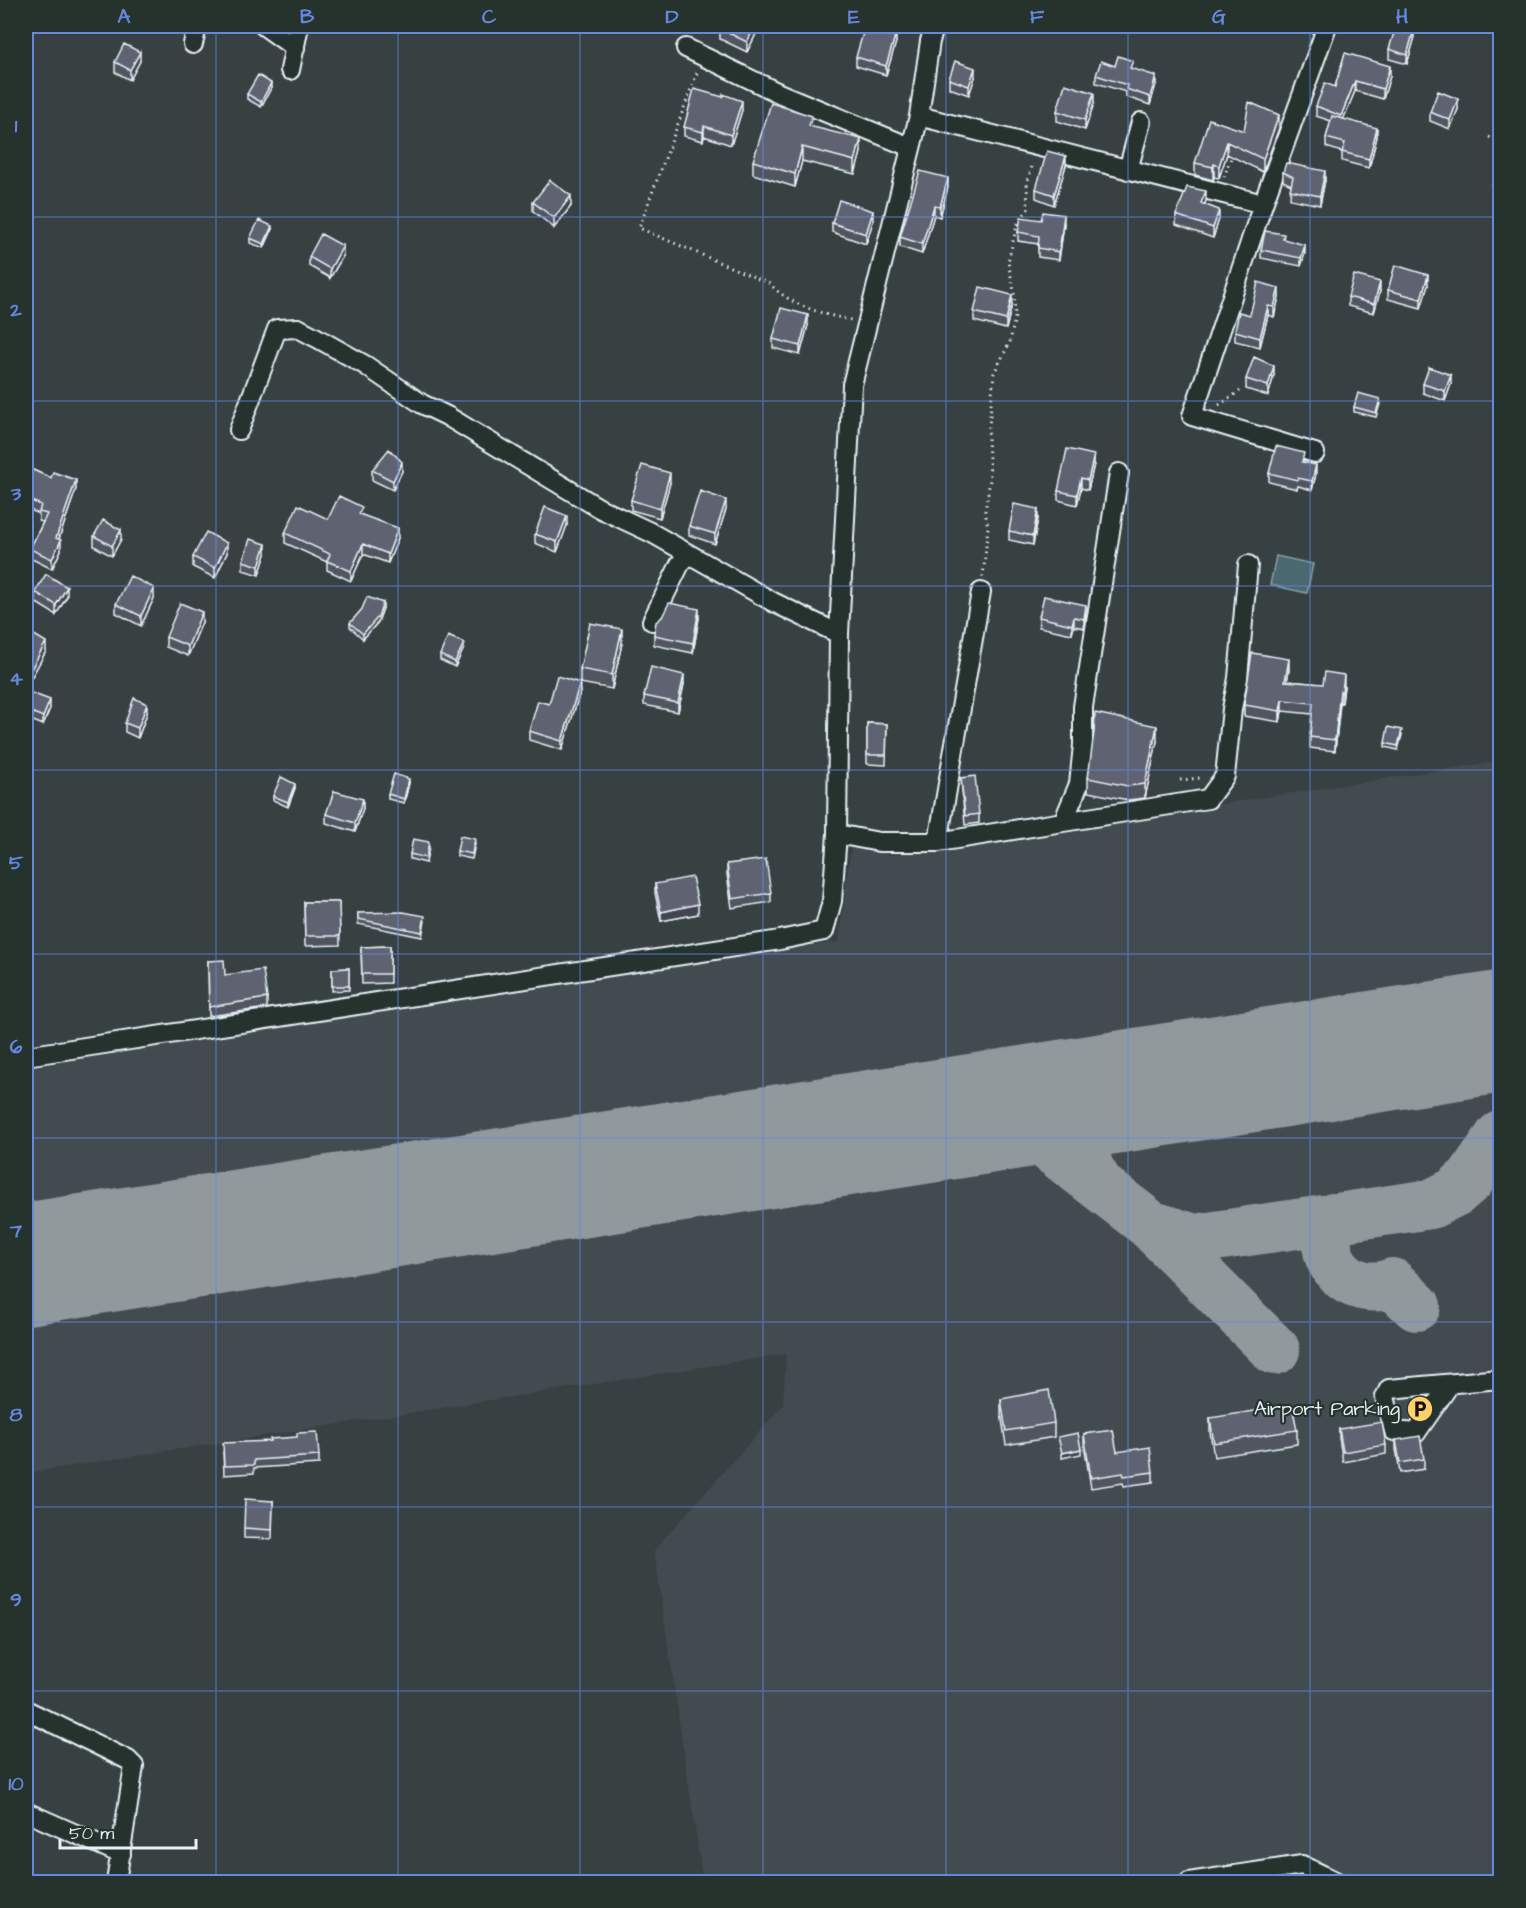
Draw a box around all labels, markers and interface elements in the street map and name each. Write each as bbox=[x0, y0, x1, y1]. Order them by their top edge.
text: A bbox=[118, 3, 131, 31]
text: B bbox=[300, 3, 315, 31]
text: C bbox=[482, 3, 497, 31]
text: D bbox=[666, 3, 679, 31]
text: E bbox=[848, 3, 860, 31]
text: F bbox=[1030, 3, 1045, 31]
text: G bbox=[1212, 3, 1226, 31]
text: H bbox=[1396, 3, 1408, 31]
text: 1 bbox=[15, 112, 18, 140]
text: 2 bbox=[9, 296, 22, 324]
text: 3 bbox=[10, 480, 22, 508]
text: 4 bbox=[9, 665, 23, 693]
text: 5 bbox=[9, 849, 24, 877]
text: 6 bbox=[10, 1033, 23, 1061]
text: 7 bbox=[9, 1217, 23, 1245]
parking icon: Airport Parking bbox=[1405, 1394, 1435, 1424]
place label: Airport Parking bbox=[1254, 1395, 1400, 1424]
text: 8 bbox=[10, 1401, 23, 1429]
text: 9 bbox=[10, 1586, 22, 1614]
text: 10 bbox=[8, 1770, 24, 1798]
scale bar bbox=[60, 1812, 196, 1850]
text: 50 m bbox=[69, 1821, 114, 1846]

